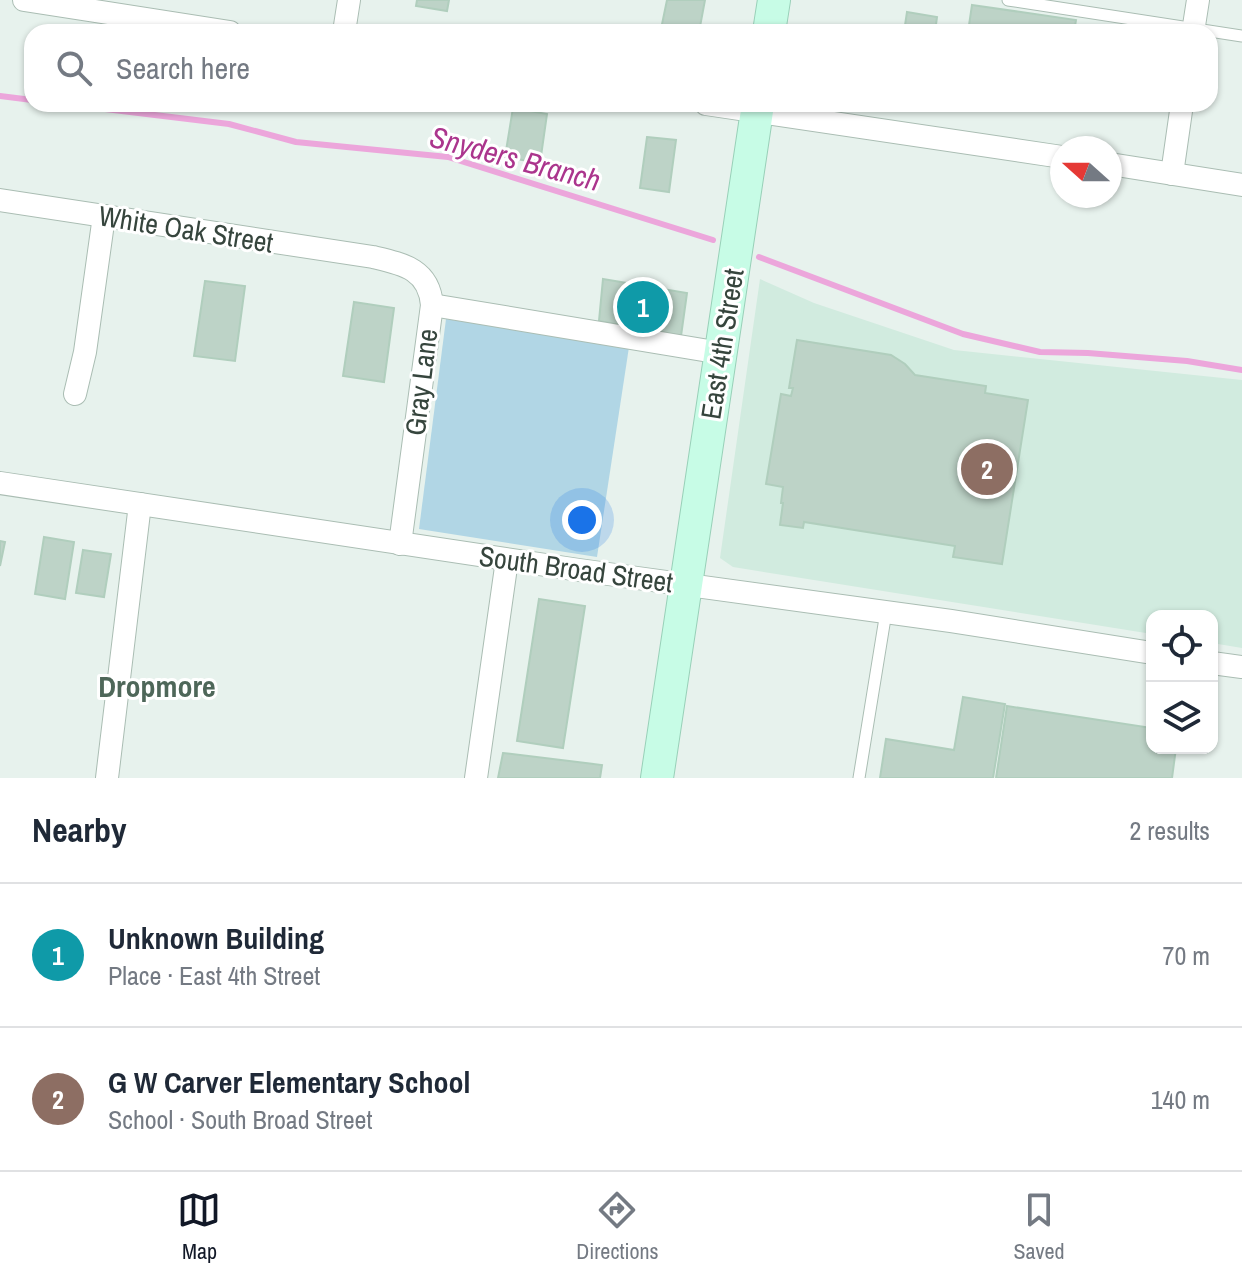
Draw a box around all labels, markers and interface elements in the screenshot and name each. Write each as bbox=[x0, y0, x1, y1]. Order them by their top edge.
search box bbox=[24, 24, 1218, 112]
icon: search bbox=[52, 46, 96, 90]
text: Search here bbox=[116, 48, 250, 88]
water label: Snyders Branch bbox=[426, 116, 605, 200]
north arrow bbox=[1050, 136, 1122, 208]
street label: White Oak Street bbox=[96, 196, 276, 262]
street label: East 4th Street bbox=[691, 266, 753, 422]
pin: 1 bbox=[617, 277, 669, 337]
street label: Gray Lane bbox=[396, 326, 446, 438]
pin: 2 bbox=[961, 439, 1013, 499]
your location bbox=[562, 500, 602, 540]
street label: South Broad Street bbox=[477, 537, 675, 601]
map controls bbox=[1146, 610, 1218, 754]
button: locate bbox=[1146, 610, 1218, 682]
district label: Dropmore bbox=[98, 666, 216, 706]
button: layers bbox=[1146, 682, 1218, 754]
text: Nearby bbox=[32, 807, 127, 853]
text: 2 results bbox=[1129, 813, 1210, 848]
text: Unknown Building bbox=[108, 918, 324, 958]
text: 1 bbox=[52, 938, 64, 973]
text: 70 m bbox=[1163, 938, 1210, 973]
text: Place · East 4th Street bbox=[108, 958, 320, 993]
text: G W Carver Elementary School bbox=[108, 1062, 470, 1102]
text: 2 bbox=[52, 1082, 64, 1117]
text: 140 m bbox=[1151, 1082, 1210, 1117]
text: School · South Broad Street bbox=[108, 1102, 372, 1137]
tab: Map bbox=[177, 1188, 221, 1266]
tab: Directions bbox=[576, 1188, 659, 1266]
tab: Saved bbox=[1013, 1188, 1065, 1266]

